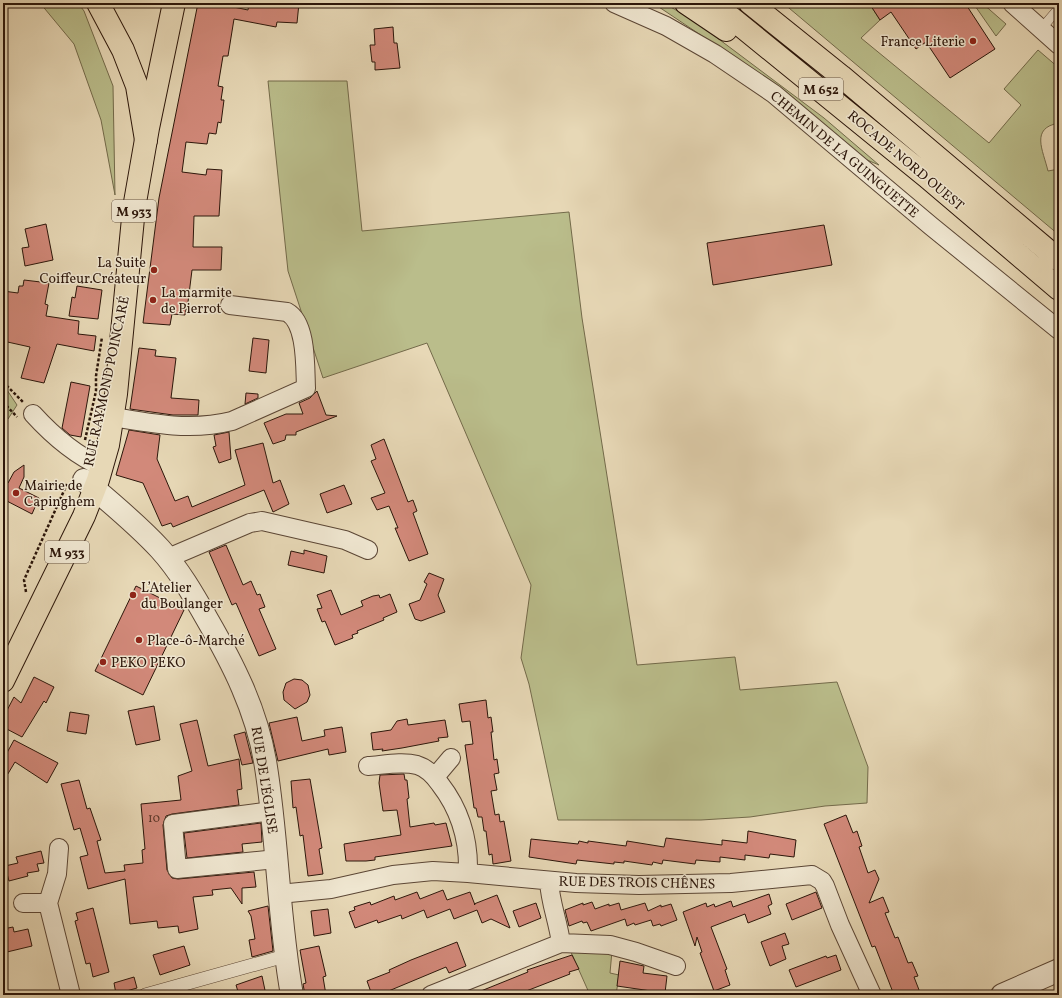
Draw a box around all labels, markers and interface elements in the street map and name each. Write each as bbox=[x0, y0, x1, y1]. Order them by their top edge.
place label: France Literie bbox=[880, 33, 965, 52]
marker: France Literie bbox=[968, 36, 978, 46]
road number: M 652 bbox=[799, 78, 843, 100]
street label: CHEMIN DE LA GUINGUETTE bbox=[766, 87, 922, 223]
street label: ROCADE NORD OUEST bbox=[843, 107, 967, 216]
road number: M 933 bbox=[112, 200, 156, 222]
place label: La Suite Coiffeur.Créateur bbox=[39, 254, 146, 289]
marker: La Suite Coiffeur.Créateur bbox=[149, 265, 159, 275]
place label: La marmite de Pierrot bbox=[161, 284, 232, 319]
street label: RUE RAYMOND POINCARÉ bbox=[80, 294, 135, 468]
marker: La marmite de Pierrot bbox=[148, 295, 158, 305]
place label: Mairie de Capinghem bbox=[24, 477, 95, 512]
marker: Mairie de Capinghem bbox=[11, 488, 21, 498]
road number: M 933 bbox=[45, 541, 89, 563]
place label: L’Atelier du Boulanger bbox=[141, 579, 223, 614]
marker: L’Atelier du Boulanger bbox=[128, 590, 138, 600]
place label: Place-ô-Marché bbox=[147, 632, 245, 651]
marker: Place-ô-Marché bbox=[134, 635, 144, 645]
place label: PEKO PEKO bbox=[111, 654, 186, 673]
marker: PEKO PEKO bbox=[98, 657, 108, 667]
street label: RUE DE L'ÉGLISE bbox=[246, 725, 281, 835]
house number: 10 bbox=[148, 811, 160, 827]
street label: RUE DES TROIS CHÊNES bbox=[558, 872, 716, 894]

